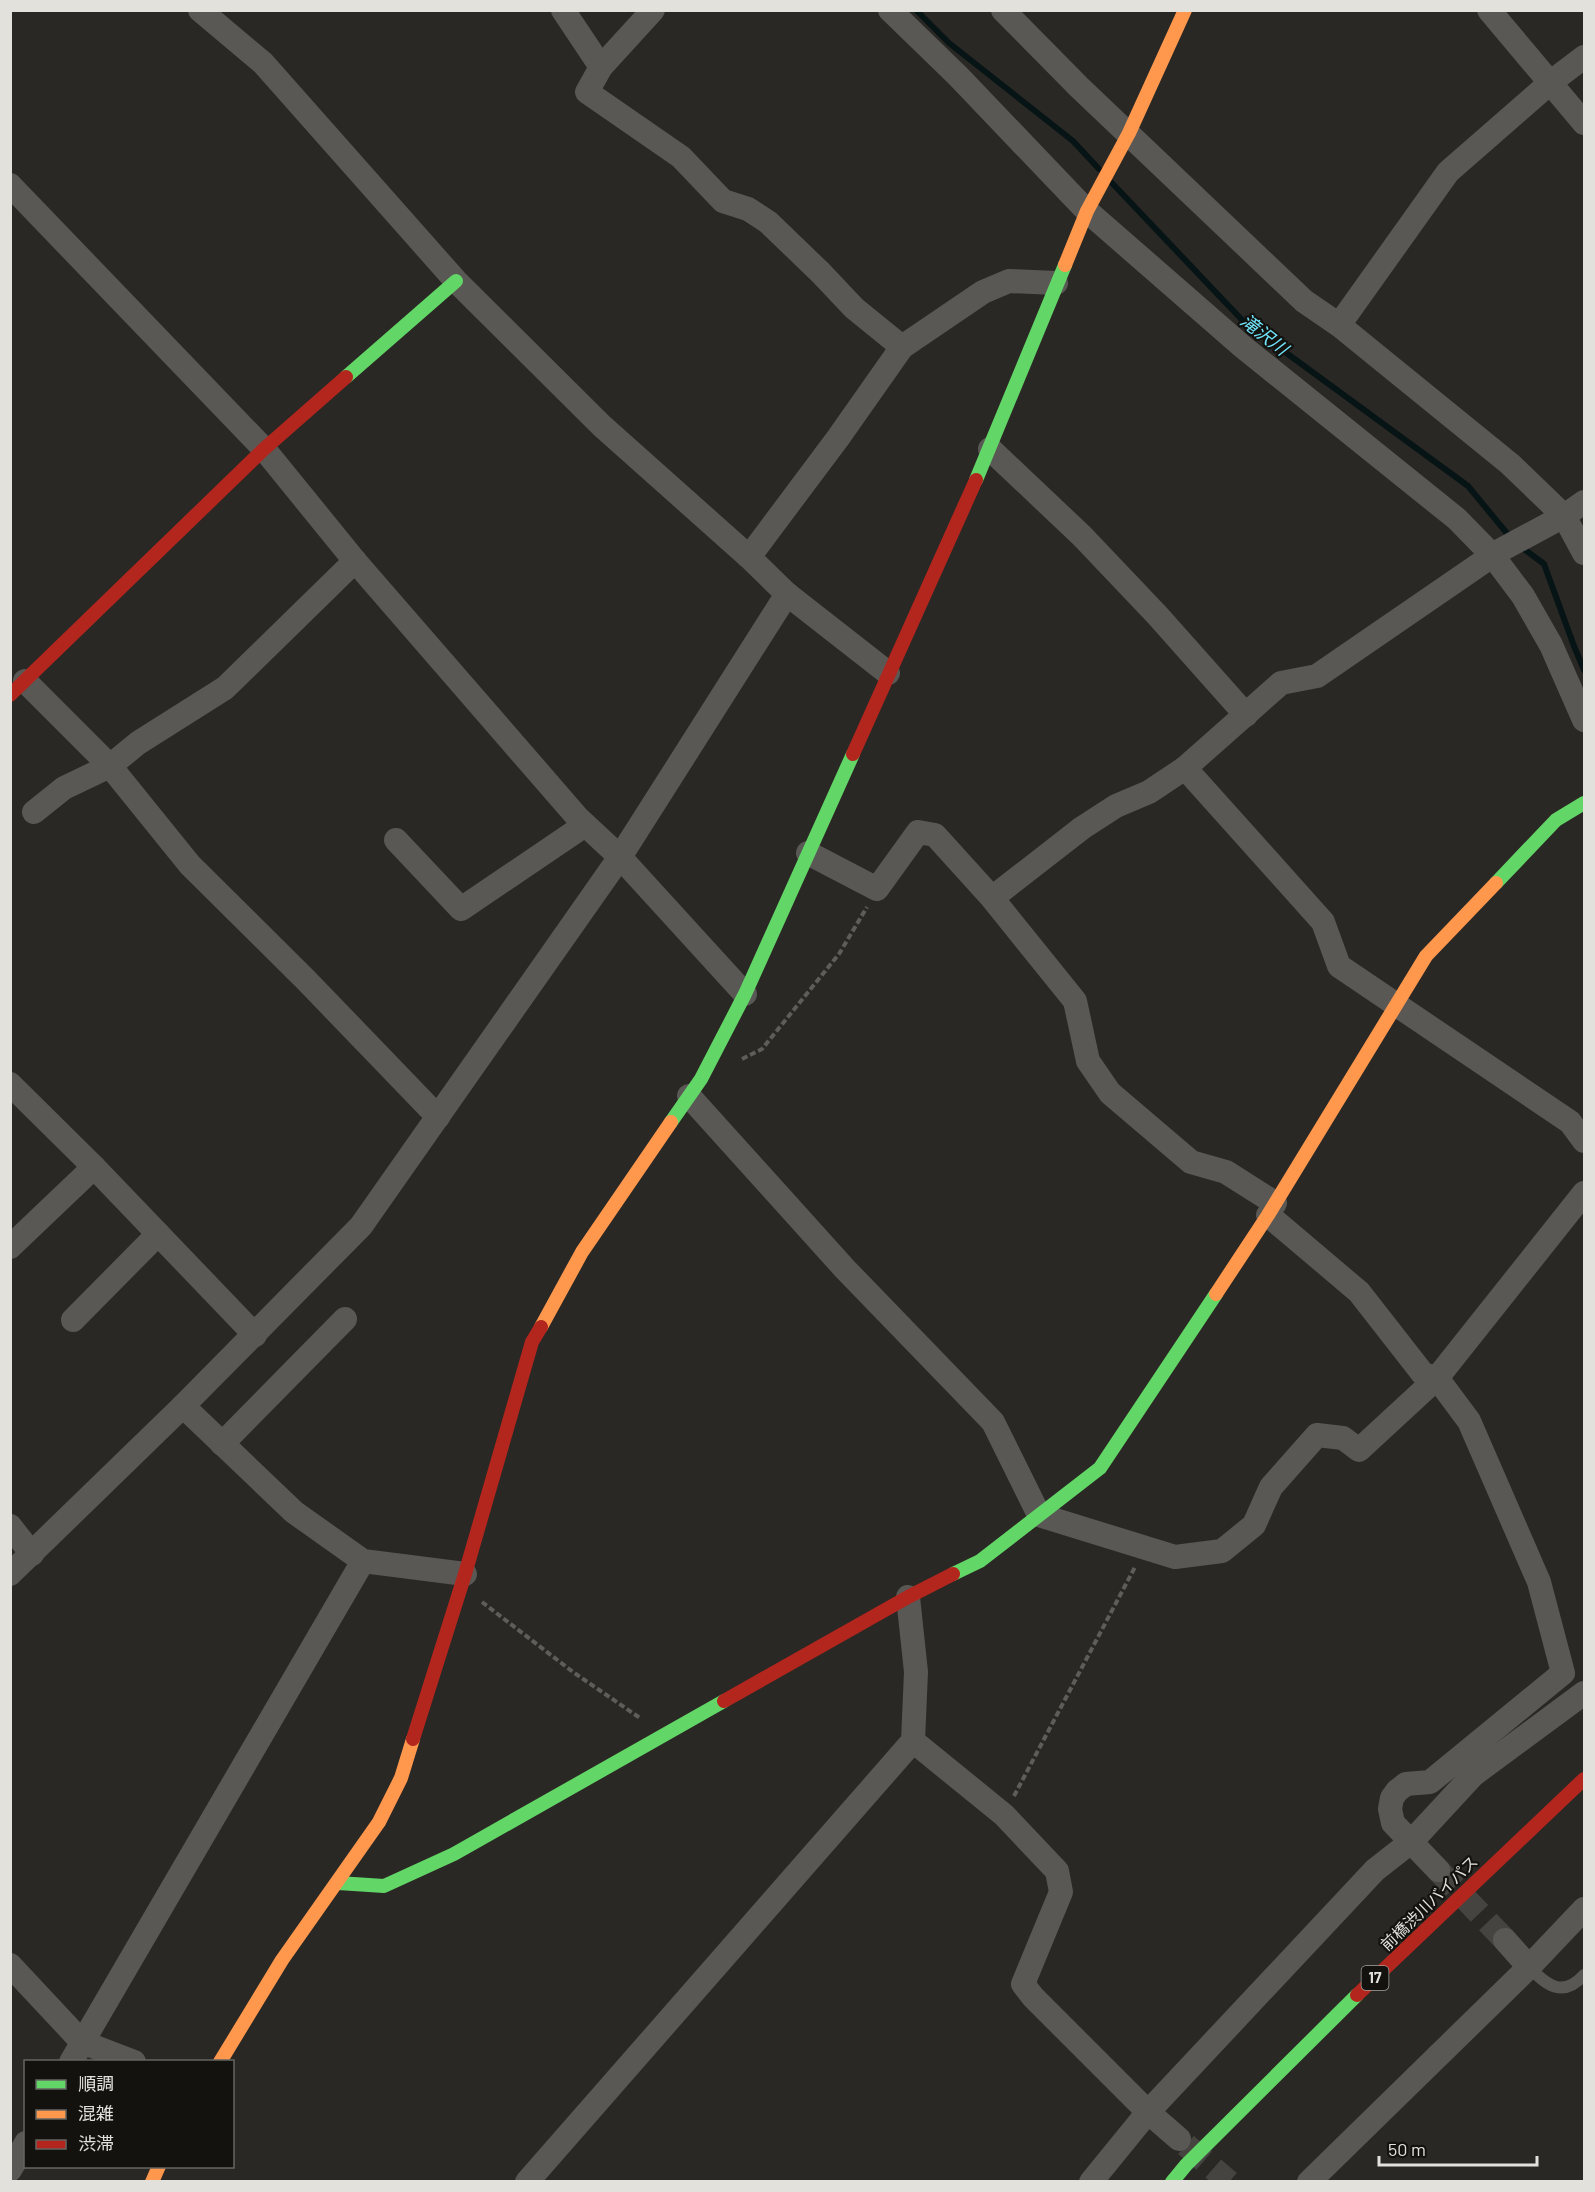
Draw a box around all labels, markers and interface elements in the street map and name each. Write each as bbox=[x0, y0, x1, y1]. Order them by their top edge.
water label: 滝沢川 bbox=[1237, 309, 1294, 361]
street label: 前橋渋川バイパス bbox=[1376, 1851, 1481, 1954]
road number: 17 bbox=[1362, 1966, 1388, 1990]
legend bbox=[24, 2060, 234, 2168]
text: 順調 bbox=[78, 2072, 114, 2094]
text: 混雑 bbox=[78, 2102, 114, 2124]
scale bar bbox=[1379, 2129, 1536, 2167]
text: 渋滞 bbox=[78, 2132, 114, 2154]
text: 50 m bbox=[1388, 2138, 1426, 2160]

